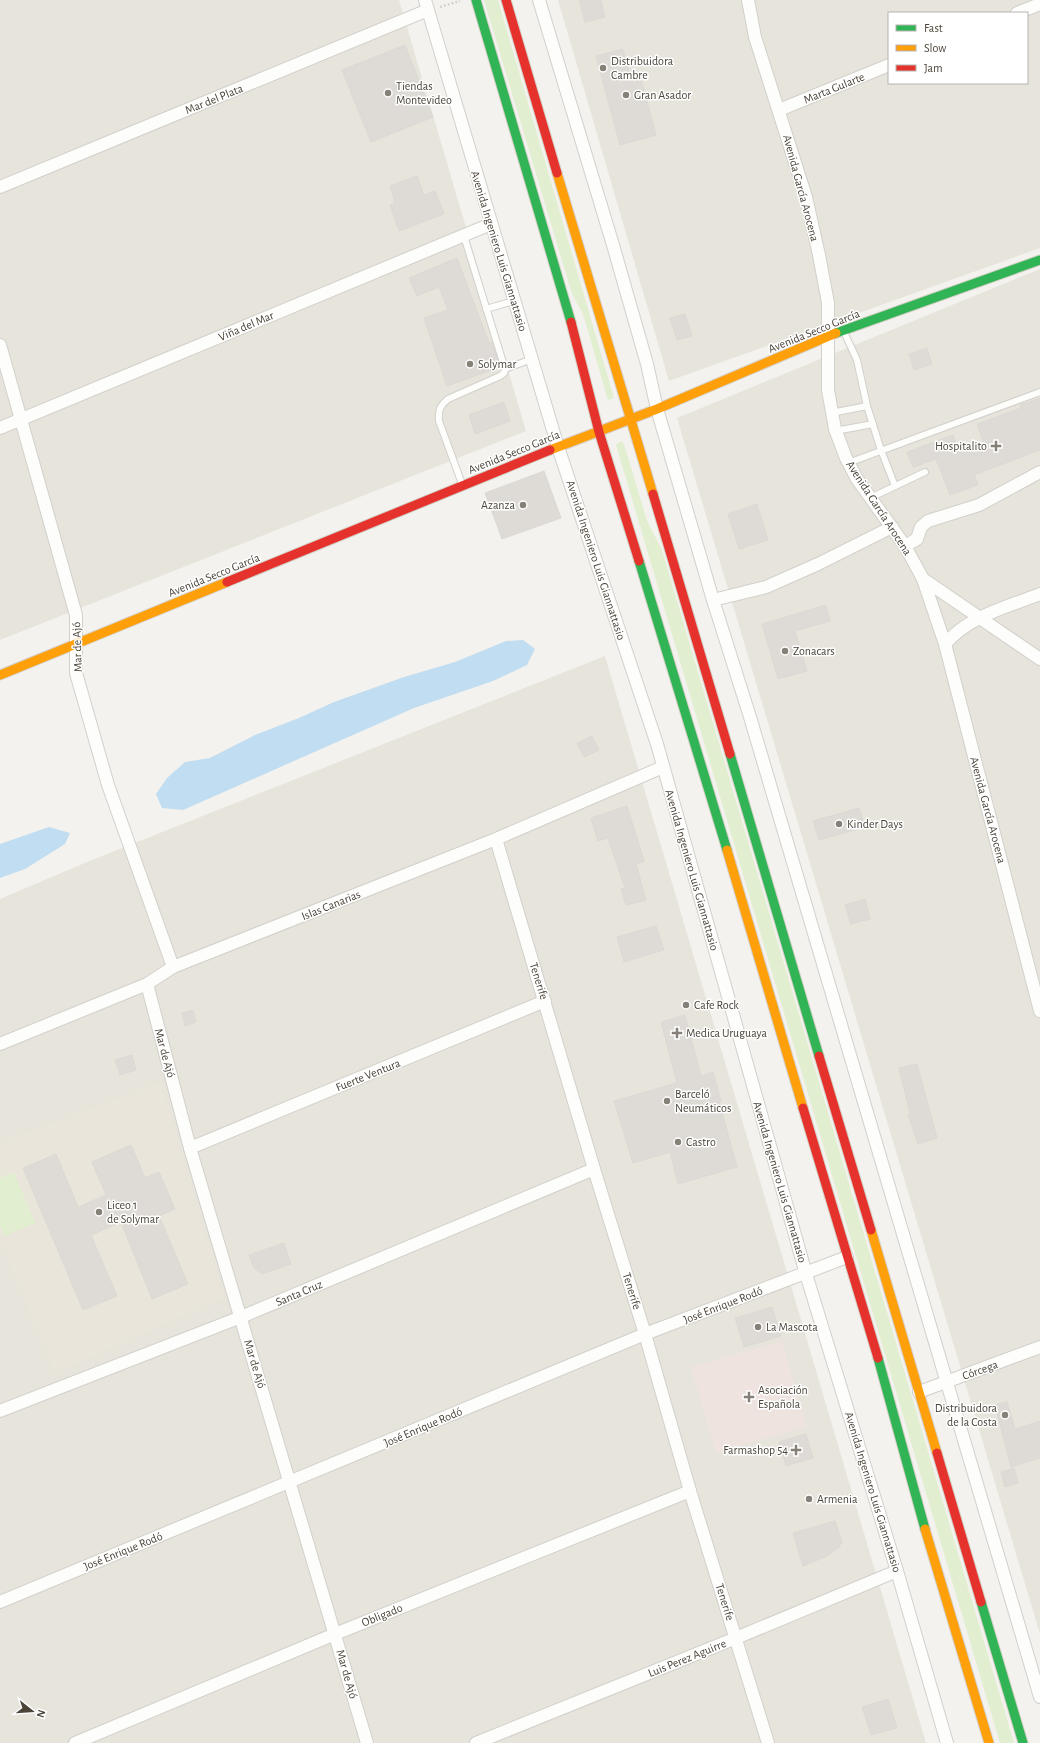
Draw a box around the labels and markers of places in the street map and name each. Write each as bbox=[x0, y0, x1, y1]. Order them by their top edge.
place label: Distribuidora Cambre bbox=[611, 55, 674, 81]
marker: Distribuidora Cambre bbox=[598, 63, 608, 73]
place label: Tiendas Montevideo bbox=[396, 80, 452, 106]
marker: Tiendas Montevideo bbox=[383, 88, 393, 98]
place label: Gran Asador bbox=[634, 89, 691, 101]
marker: Gran Asador bbox=[621, 90, 631, 100]
place label: Solymar bbox=[478, 358, 516, 371]
marker: Solymar bbox=[465, 359, 475, 369]
place label: Hospitalito bbox=[935, 440, 987, 452]
marker: Hospitalito bbox=[990, 440, 1002, 452]
place label: Azanza bbox=[481, 499, 515, 511]
marker: Azanza bbox=[518, 500, 528, 510]
place label: Zonacars bbox=[793, 645, 835, 657]
marker: Zonacars bbox=[780, 646, 790, 656]
place label: Kinder Days bbox=[847, 818, 903, 831]
marker: Kinder Days bbox=[834, 819, 844, 829]
place label: Cafe Rock bbox=[694, 999, 739, 1011]
marker: Cafe Rock bbox=[681, 1000, 691, 1010]
marker: Medica Uruguaya bbox=[671, 1027, 683, 1039]
place label: Medica Uruguaya bbox=[686, 1027, 767, 1040]
place label: Barceló Neumáticos bbox=[675, 1088, 731, 1114]
marker: Barceló Neumáticos bbox=[662, 1096, 672, 1106]
place label: Castro bbox=[686, 1136, 716, 1148]
marker: Castro bbox=[673, 1137, 683, 1147]
place label: Liceo 1 de Solymar bbox=[107, 1199, 159, 1226]
marker: Liceo 1 de Solymar bbox=[94, 1207, 104, 1217]
place label: La Mascota bbox=[766, 1321, 818, 1333]
marker: La Mascota bbox=[753, 1322, 763, 1332]
place label: Asociación Española bbox=[758, 1384, 808, 1410]
marker: Asociación Española bbox=[743, 1391, 755, 1403]
place label: Distribuidora de la Costa bbox=[935, 1402, 997, 1428]
marker: Distribuidora de la Costa bbox=[1000, 1410, 1010, 1420]
place label: Farmashop 54 bbox=[723, 1444, 788, 1456]
marker: Farmashop 54 bbox=[791, 1445, 801, 1455]
place label: Armenia bbox=[817, 1493, 858, 1505]
marker: Armenia bbox=[804, 1494, 814, 1504]

